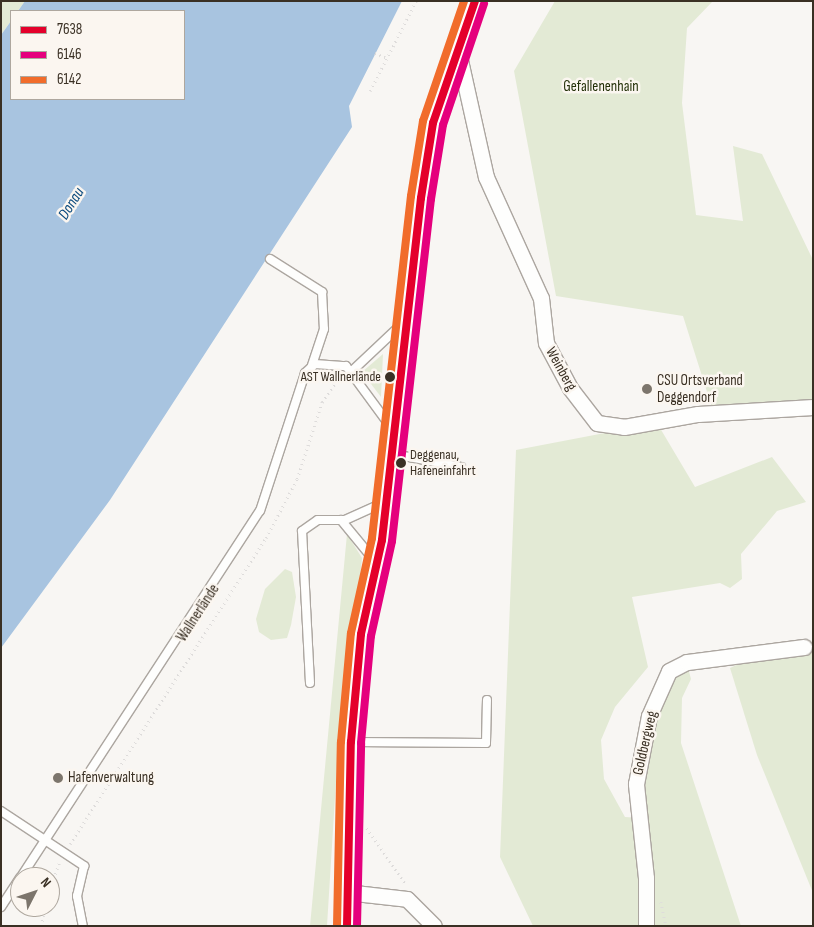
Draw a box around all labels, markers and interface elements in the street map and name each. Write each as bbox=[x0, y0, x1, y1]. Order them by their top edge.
legend bbox=[10, 10, 185, 100]
text: 7638 bbox=[57, 20, 82, 39]
text: 6146 bbox=[57, 45, 82, 64]
text: 6142 bbox=[57, 70, 81, 89]
park label: Gefallenenhain bbox=[563, 78, 639, 96]
water label: Donau bbox=[55, 185, 89, 223]
street label: Weinberg bbox=[542, 344, 580, 394]
place label: AST Wallnerlände bbox=[301, 369, 381, 385]
place label: CSU Ortsverband Deggendorf bbox=[657, 371, 743, 406]
marker: AST Wallnerlände bbox=[385, 372, 395, 382]
marker: CSU Ortsverband Deggendorf bbox=[641, 383, 653, 395]
place label: Deggenau, Hafeneinfahrt bbox=[410, 447, 476, 480]
marker: Deggenau, Hafeneinfahrt bbox=[396, 458, 406, 468]
street label: Wallnerlände bbox=[173, 581, 223, 645]
street label: Goldbergweg bbox=[629, 709, 661, 777]
place label: Hafenverwaltung bbox=[68, 769, 154, 787]
marker: Hafenverwaltung bbox=[52, 772, 64, 784]
north arrow bbox=[10, 867, 60, 917]
text: N bbox=[37, 874, 55, 891]

